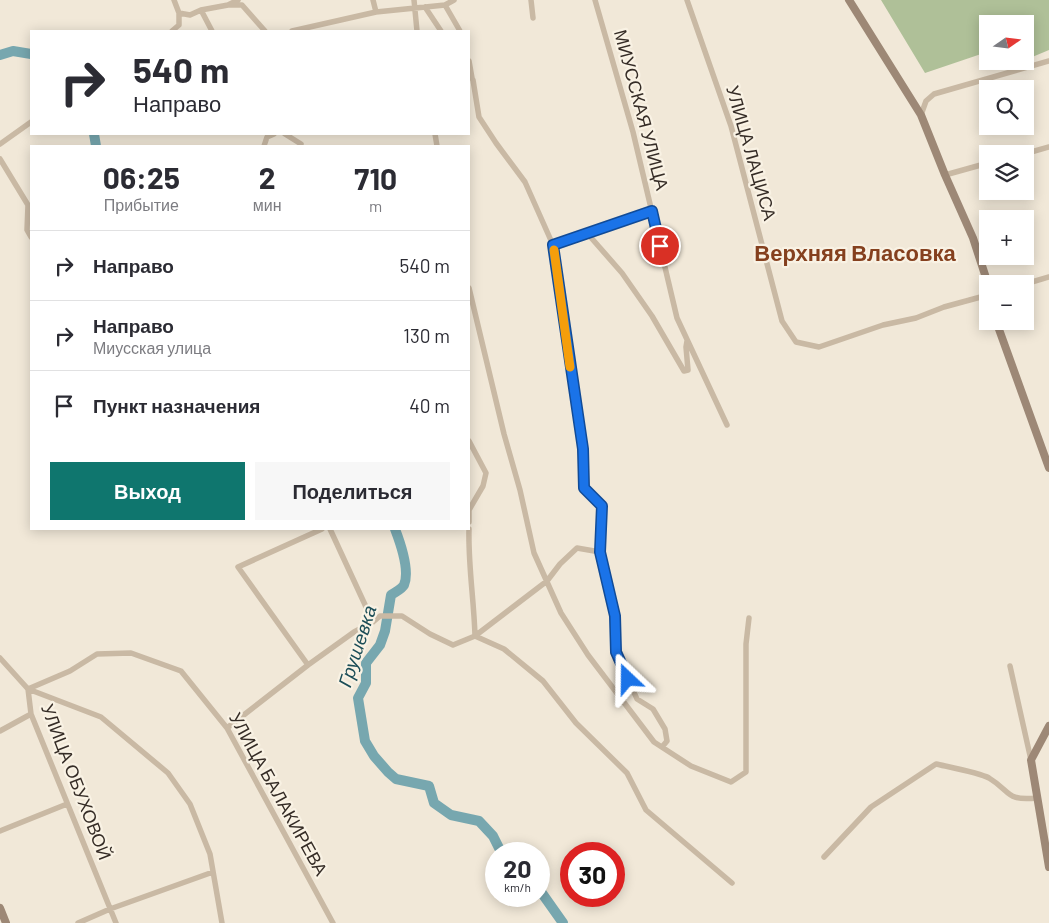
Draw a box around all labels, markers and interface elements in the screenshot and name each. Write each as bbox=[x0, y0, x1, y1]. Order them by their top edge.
north arrow bbox=[979, 15, 1034, 70]
map controls bbox=[979, 15, 1034, 330]
street label: МИУССКАЯ УЛИЦА bbox=[610, 27, 674, 192]
text: 540 m bbox=[133, 48, 229, 90]
icon: right bbox=[50, 50, 115, 115]
button: search bbox=[979, 80, 1034, 135]
street label: УЛИЦА ЛАЦИСА bbox=[722, 83, 782, 223]
text: Направо bbox=[133, 90, 221, 116]
button: layers bbox=[979, 145, 1034, 200]
text: 06:25 bbox=[103, 159, 180, 195]
text: 2 bbox=[259, 159, 276, 195]
text: 710 bbox=[354, 160, 397, 196]
text: Прибытие bbox=[104, 195, 179, 214]
text: мин bbox=[253, 195, 282, 214]
text: m bbox=[369, 196, 382, 215]
button: + bbox=[979, 210, 1034, 265]
pin bbox=[639, 225, 681, 267]
icon: arrive bbox=[646, 232, 674, 260]
district label: Верхняя Власовка bbox=[754, 239, 956, 266]
icon: right bbox=[50, 252, 78, 280]
text: Направо bbox=[93, 254, 174, 277]
text: 540 m bbox=[400, 254, 450, 277]
button: − bbox=[979, 275, 1034, 330]
text: Направо bbox=[93, 314, 174, 337]
icon: right bbox=[50, 322, 78, 350]
text: 130 m bbox=[403, 324, 450, 347]
text: Миусская улица bbox=[93, 338, 211, 357]
icon: arrive bbox=[50, 392, 78, 420]
text: Пункт назначения bbox=[93, 394, 260, 417]
text: 40 m bbox=[409, 394, 450, 417]
button: Выход bbox=[50, 462, 245, 520]
button: Поделиться bbox=[255, 462, 450, 520]
water label: Грушевка bbox=[332, 602, 381, 690]
position arrow bbox=[601, 652, 653, 704]
street label: УЛИЦА ОБУХОВОЙ bbox=[37, 701, 117, 863]
street label: УЛИЦА БАЛАКИРЕВА bbox=[225, 708, 333, 879]
speed limit sign: 30 bbox=[560, 842, 625, 907]
text: 20 bbox=[503, 853, 532, 883]
text: km/h bbox=[504, 880, 531, 894]

